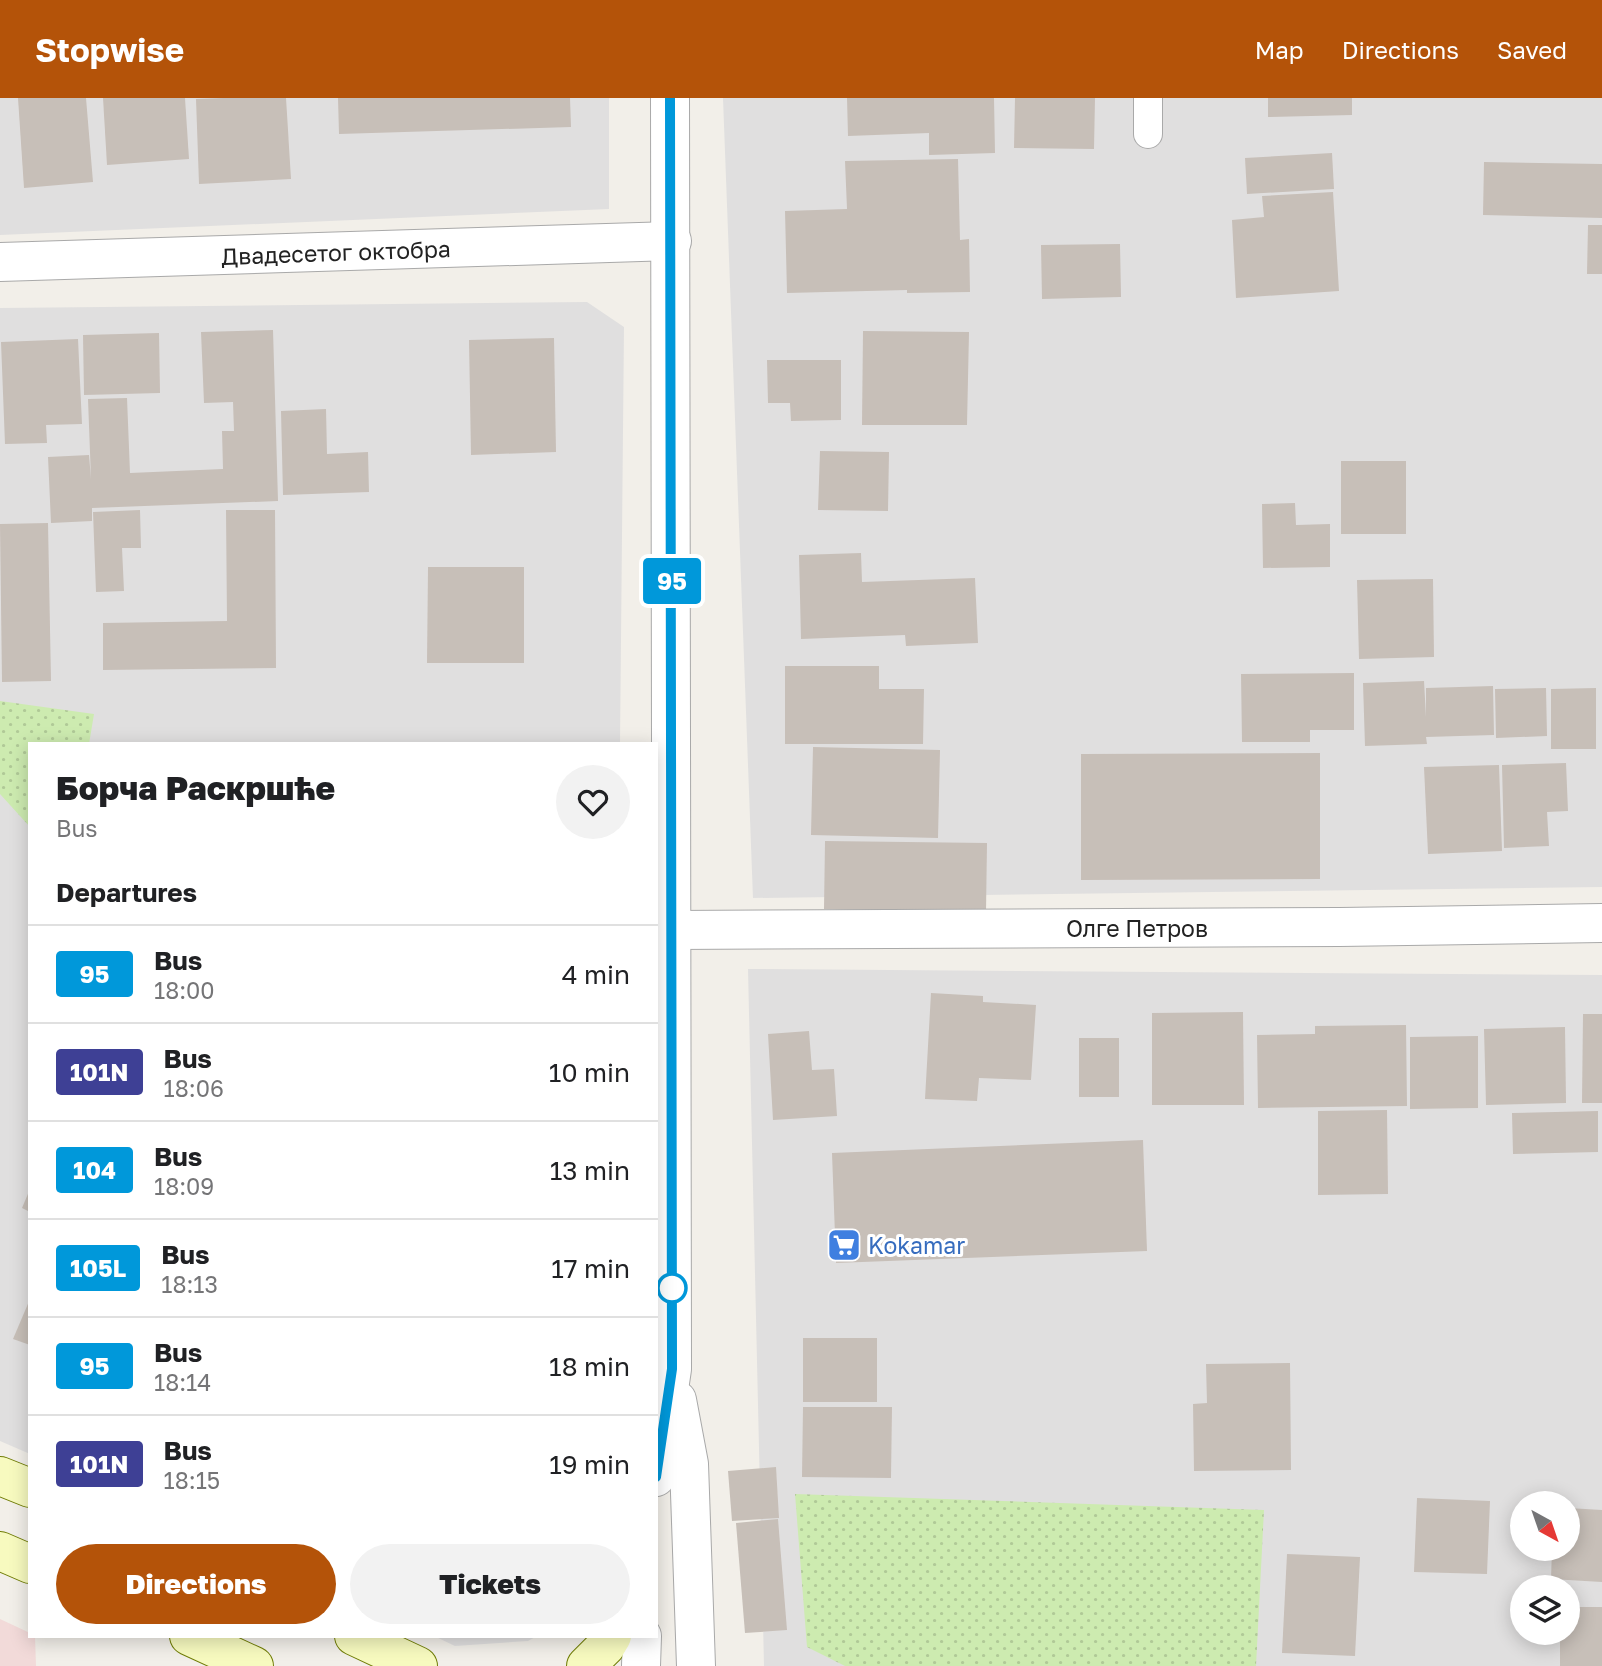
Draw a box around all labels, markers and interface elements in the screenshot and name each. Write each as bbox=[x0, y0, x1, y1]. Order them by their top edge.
text: Stopwise bbox=[35, 30, 184, 69]
text: Map bbox=[1255, 35, 1304, 64]
text: Directions bbox=[1342, 35, 1459, 64]
text: Saved bbox=[1497, 35, 1567, 64]
street label: Двадесетог октобра bbox=[221, 234, 451, 270]
line badge: 95 bbox=[640, 558, 704, 604]
text: 95 bbox=[657, 566, 687, 595]
button: heart bbox=[556, 765, 630, 839]
text: Борча Раскршће bbox=[56, 768, 335, 807]
text: Bus bbox=[56, 814, 98, 842]
text: Departures bbox=[56, 877, 197, 908]
street label: Олге Петров bbox=[1066, 914, 1208, 942]
text: Bus bbox=[154, 945, 202, 976]
text: 95 bbox=[80, 959, 109, 988]
text: 4 min bbox=[562, 959, 630, 990]
text: 18:00 bbox=[154, 976, 215, 1004]
text: Bus bbox=[164, 1043, 212, 1074]
text: 101N bbox=[70, 1057, 129, 1086]
text: 10 min bbox=[549, 1057, 630, 1088]
text: 18:06 bbox=[164, 1074, 224, 1102]
text: Bus bbox=[154, 1141, 202, 1172]
text: 104 bbox=[73, 1155, 116, 1184]
text: 13 min bbox=[550, 1155, 630, 1186]
text: 18:09 bbox=[154, 1172, 214, 1200]
supermarket icon: Kokamar bbox=[825, 1226, 863, 1264]
place label: Kokamar bbox=[868, 1231, 965, 1259]
text: Bus bbox=[161, 1239, 210, 1270]
text: 105L bbox=[70, 1253, 126, 1282]
text: 17 min bbox=[551, 1253, 630, 1284]
text: 18:13 bbox=[161, 1270, 218, 1298]
unlabelled marker bbox=[657, 1273, 687, 1303]
text: Bus bbox=[154, 1337, 202, 1368]
text: 95 bbox=[80, 1351, 109, 1380]
text: 18 min bbox=[549, 1351, 630, 1382]
text: 18:14 bbox=[154, 1368, 211, 1396]
text: Bus bbox=[164, 1435, 212, 1466]
text: 101N bbox=[70, 1449, 129, 1478]
text: 19 min bbox=[549, 1449, 630, 1480]
text: 18:15 bbox=[164, 1466, 220, 1494]
north arrow bbox=[1510, 1491, 1580, 1561]
map controls bbox=[1510, 1491, 1580, 1645]
button: Directions bbox=[56, 1544, 336, 1624]
button: Tickets bbox=[350, 1544, 630, 1624]
button: layers bbox=[1510, 1575, 1580, 1645]

